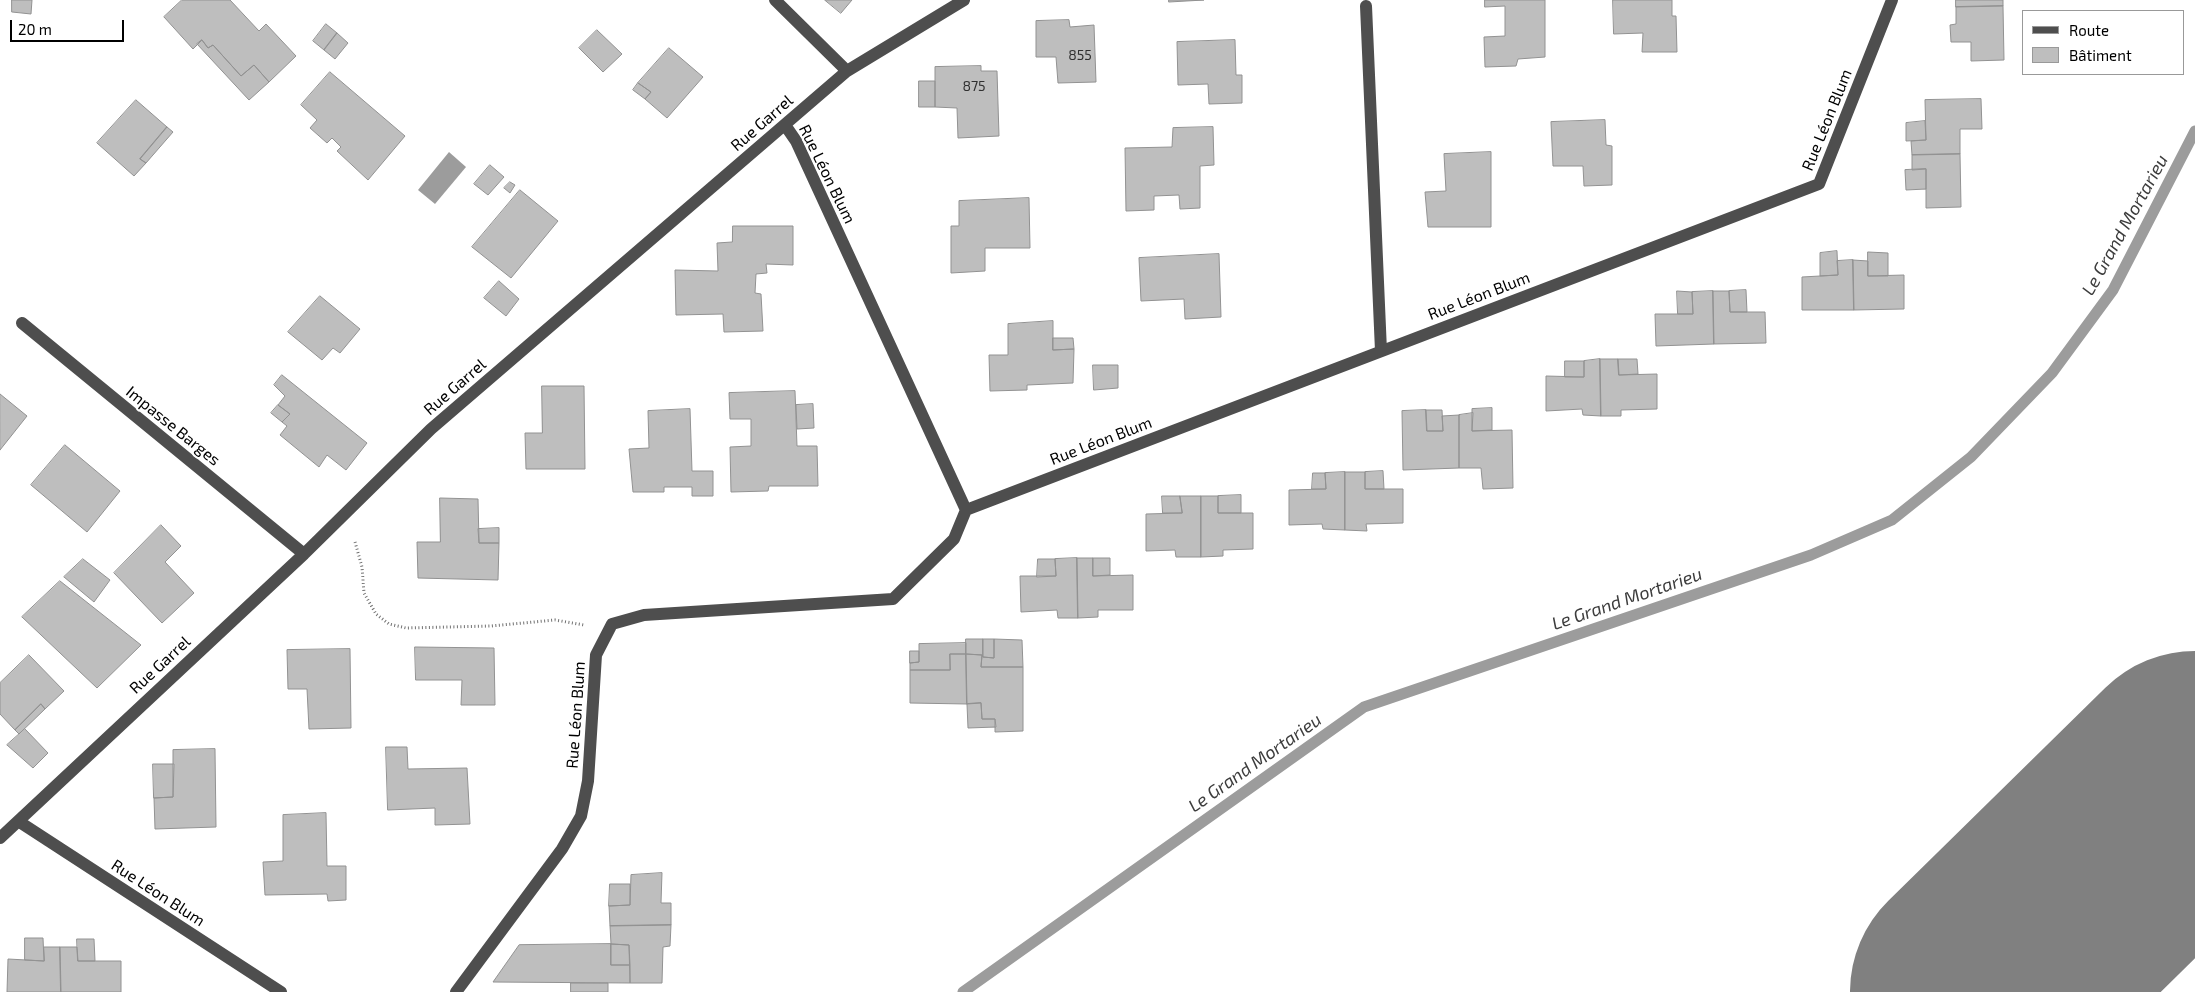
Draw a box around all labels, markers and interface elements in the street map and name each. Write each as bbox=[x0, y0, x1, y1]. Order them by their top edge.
scale bar bbox=[12, 10, 126, 42]
legend bbox=[2022, 10, 2185, 75]
text: 20 m bbox=[18, 20, 52, 38]
text: Route bbox=[2069, 21, 2109, 39]
text: Bâtiment bbox=[2069, 46, 2132, 64]
house number: 855 bbox=[1068, 47, 1092, 63]
street label: Rue Léon Blum bbox=[1798, 66, 1856, 174]
house number: 875 bbox=[962, 78, 986, 94]
street label: Rue Garrel bbox=[727, 91, 797, 155]
street label: Rue Léon Blum bbox=[795, 121, 859, 227]
water label: Le Grand Mortarieu bbox=[2077, 151, 2173, 299]
street label: Rue Léon Blum bbox=[1425, 268, 1533, 324]
street label: Rue Garrel bbox=[420, 355, 490, 419]
street label: Impasse Barges bbox=[122, 382, 224, 470]
street label: Rue Léon Blum bbox=[1047, 413, 1155, 469]
water label: Le Grand Mortarieu bbox=[1549, 563, 1705, 635]
street label: Rue Garrel bbox=[126, 632, 194, 698]
street label: Rue Léon Blum bbox=[563, 661, 589, 769]
water label: Le Grand Mortarieu bbox=[1184, 709, 1326, 817]
street label: Rue Léon Blum bbox=[108, 856, 208, 930]

